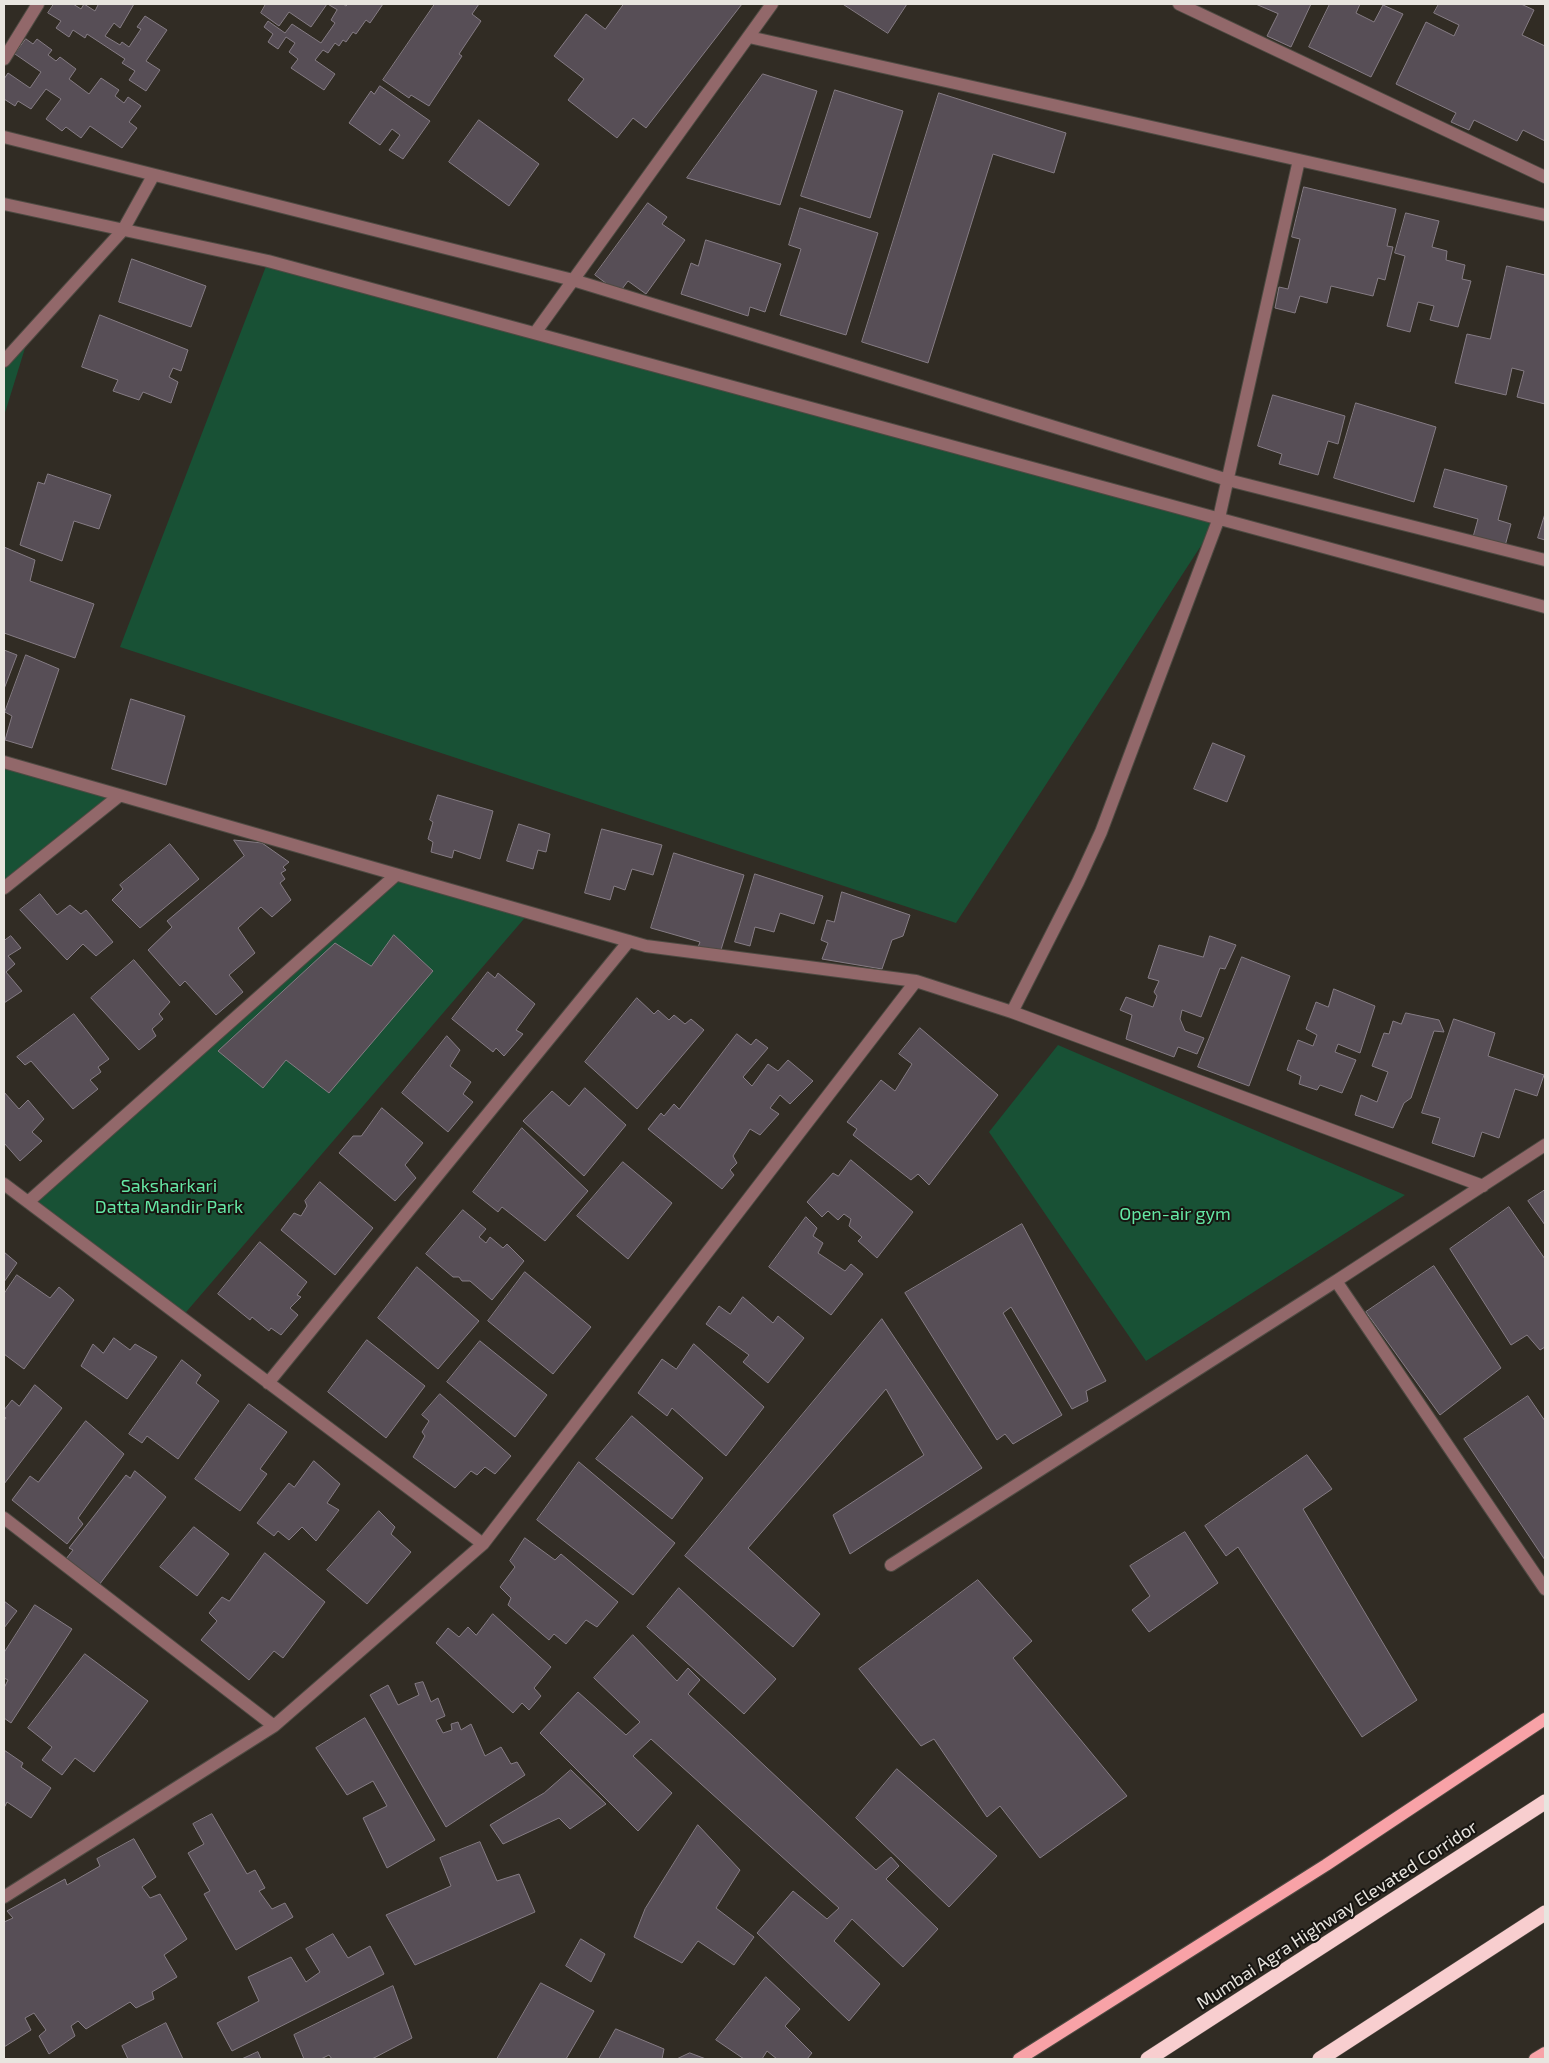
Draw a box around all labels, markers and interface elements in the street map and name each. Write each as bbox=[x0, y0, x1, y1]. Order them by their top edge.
park label: Saksharkari Datta Mandir Park bbox=[95, 1175, 243, 1218]
park label: Open-air gym bbox=[1119, 1203, 1231, 1225]
street label: Mumbai Agra Highway Elevated Corridor bbox=[1193, 1816, 1481, 2014]

